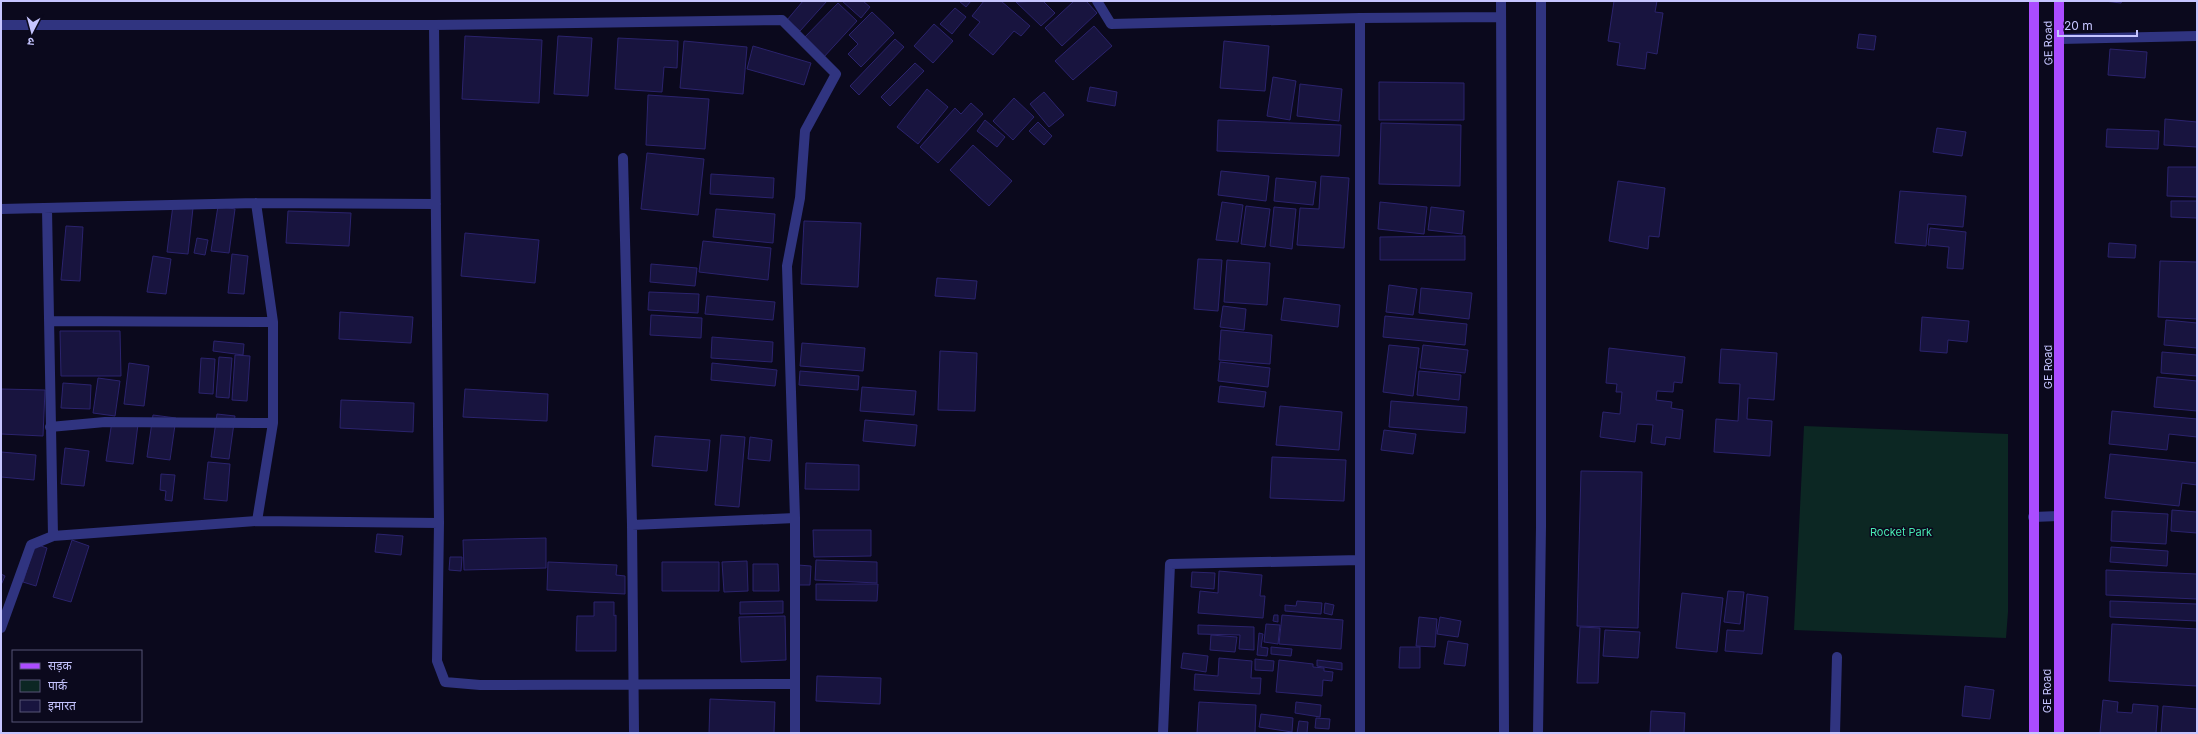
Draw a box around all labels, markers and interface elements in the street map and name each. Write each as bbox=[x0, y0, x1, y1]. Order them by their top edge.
north arrow bbox=[12, 12, 52, 52]
scale bar bbox=[2058, 12, 2137, 38]
text: 20 m bbox=[2064, 18, 2093, 33]
street label: GE Road bbox=[2041, 21, 2055, 65]
text: उ bbox=[26, 35, 35, 49]
street label: GE Road bbox=[2041, 345, 2055, 389]
park label: Rocket Park bbox=[1870, 525, 1932, 539]
legend bbox=[12, 650, 142, 722]
text: सड़क bbox=[48, 658, 73, 673]
street label: GE Road bbox=[2040, 669, 2054, 713]
text: पार्क bbox=[48, 678, 68, 693]
text: इमारत bbox=[48, 698, 77, 713]

